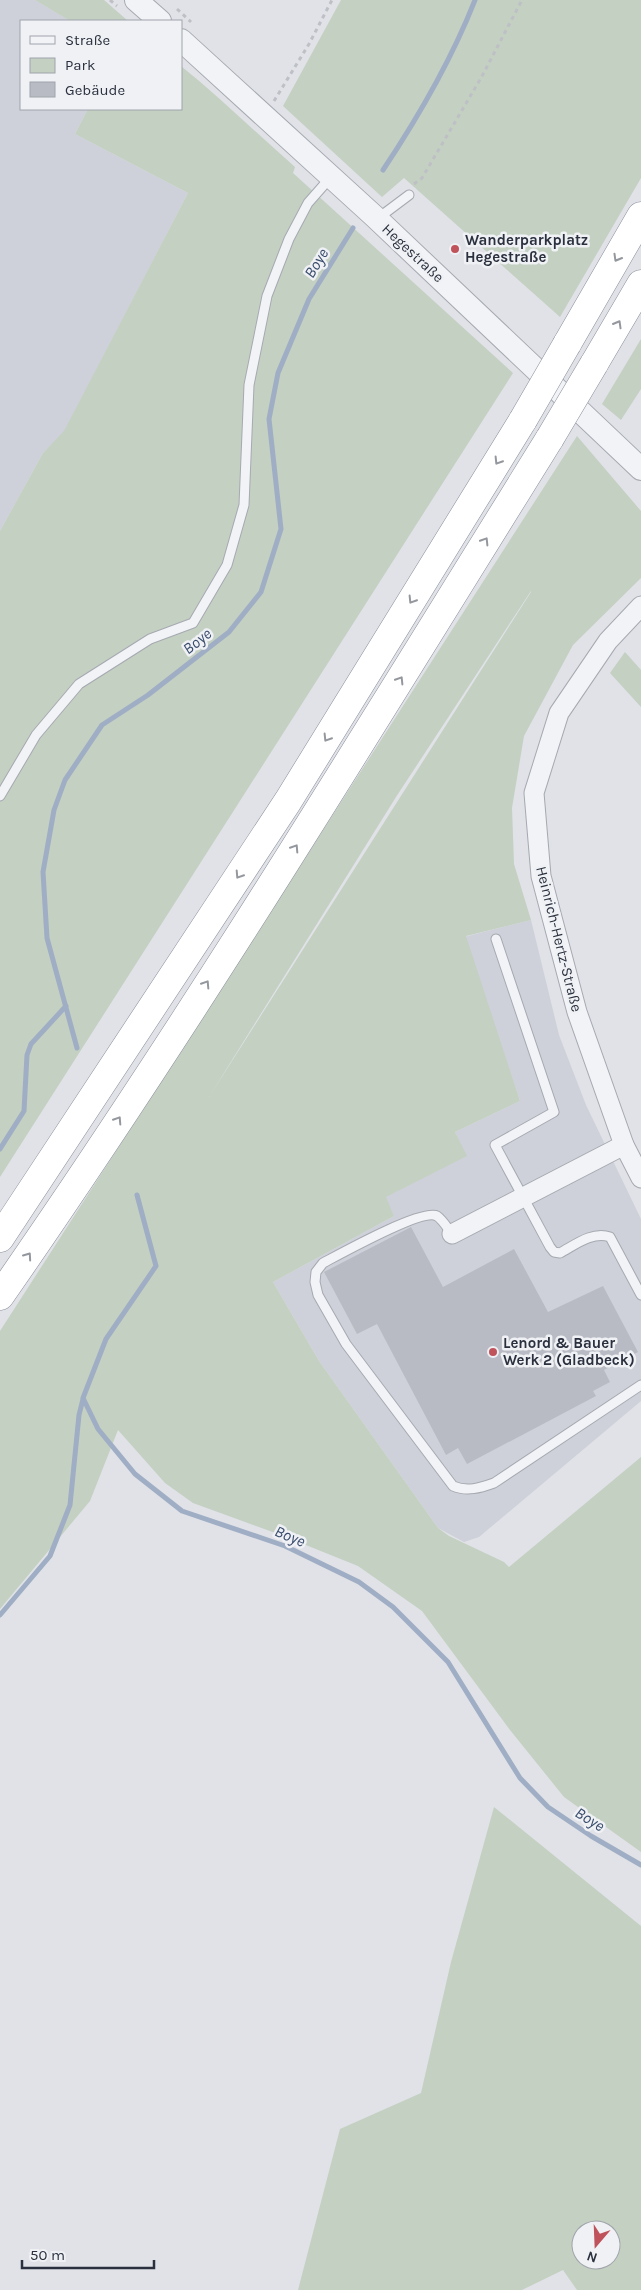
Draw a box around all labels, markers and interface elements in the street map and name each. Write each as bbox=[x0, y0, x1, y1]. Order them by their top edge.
legend bbox=[20, 20, 182, 110]
text: Straße bbox=[65, 31, 110, 49]
text: Park bbox=[65, 56, 95, 74]
text: Gebäude bbox=[65, 81, 125, 99]
street label: Hegestraße bbox=[378, 220, 448, 286]
place label: Wanderparkplatz Hegestraße bbox=[465, 231, 588, 266]
marker: Wanderparkplatz Hegestraße bbox=[449, 243, 461, 255]
water label: Boye bbox=[300, 244, 333, 281]
one-way arrow bbox=[613, 253, 623, 262]
one-way arrow bbox=[611, 320, 621, 329]
one-way arrow bbox=[494, 456, 504, 465]
one-way arrow bbox=[479, 538, 489, 547]
one-way arrow bbox=[409, 594, 418, 603]
water label: Boye bbox=[179, 624, 216, 658]
one-way arrow bbox=[394, 676, 403, 685]
one-way arrow bbox=[323, 732, 333, 741]
one-way arrow bbox=[289, 844, 298, 854]
street label: Heinrich-Hertz-Straße bbox=[532, 864, 586, 1014]
one-way arrow bbox=[236, 869, 245, 879]
one-way arrow bbox=[200, 980, 209, 990]
one-way arrow bbox=[111, 1117, 121, 1126]
one-way arrow bbox=[22, 1252, 31, 1262]
place label: Lenord & Bauer Werk 2 (Gladbeck) bbox=[503, 1334, 635, 1369]
marker: Lenord & Bauer Werk 2 (Gladbeck) bbox=[487, 1346, 499, 1358]
water label: Boye bbox=[272, 1521, 309, 1551]
water label: Boye bbox=[572, 1803, 609, 1836]
north arrow bbox=[571, 2220, 621, 2270]
scale bar bbox=[22, 2238, 155, 2270]
text: 50 m bbox=[30, 2246, 65, 2264]
text: N bbox=[584, 2247, 599, 2266]

